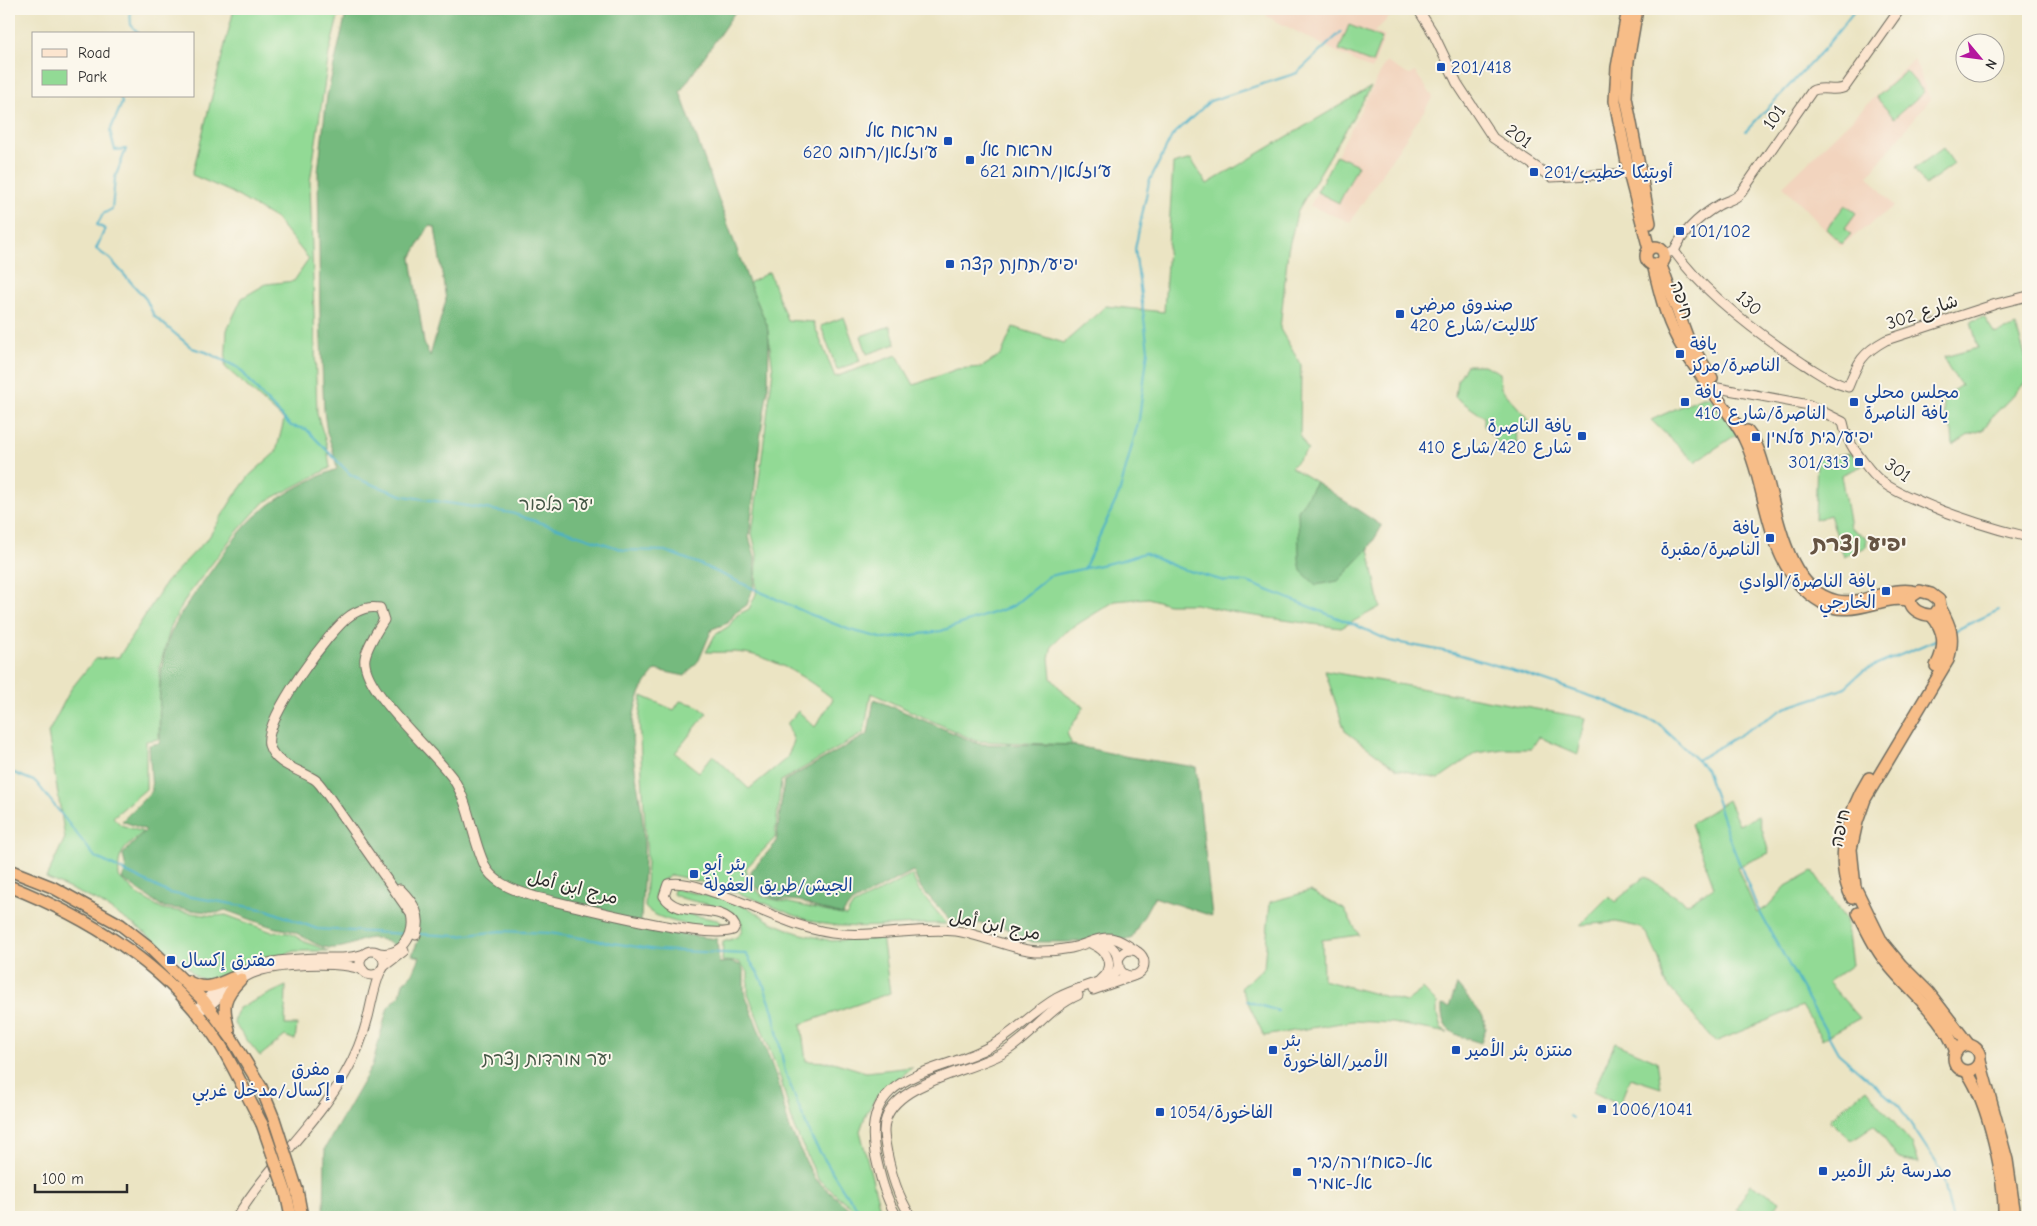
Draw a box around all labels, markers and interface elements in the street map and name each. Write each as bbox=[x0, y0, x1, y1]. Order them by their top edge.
legend bbox=[32, 32, 195, 98]
north arrow bbox=[1954, 32, 2004, 82]
text: Road bbox=[78, 44, 110, 62]
text: N bbox=[1981, 56, 2001, 72]
place label: 201/418 bbox=[1451, 57, 1511, 78]
marker: 201/418 bbox=[1435, 61, 1447, 73]
text: Park bbox=[78, 68, 107, 86]
street label: 101 bbox=[1759, 101, 1790, 134]
street label: 201 bbox=[1501, 120, 1536, 153]
place label: מראח אל ע׳וזלאן/רחוב 620 bbox=[803, 121, 938, 163]
marker: מראח אל ע׳וזלאן/רחוב 620 bbox=[942, 135, 954, 147]
place label: מראח אל ע׳וזלאן/רחוב 621 bbox=[980, 140, 1112, 182]
marker: מראח אל ע׳וזלאן/רחוב 621 bbox=[964, 154, 976, 166]
place label: أوبتيكا خطيب/201 bbox=[1544, 162, 1673, 183]
marker: أوبتيكا خطيب/201 bbox=[1528, 166, 1540, 178]
place label: 101/102 bbox=[1690, 221, 1751, 242]
marker: 101/102 bbox=[1674, 225, 1686, 237]
place label: יפיע/תחנת קצה bbox=[960, 254, 1078, 275]
marker: יפיע/תחנת קצה bbox=[944, 258, 956, 270]
street label: חיפה bbox=[1666, 279, 1697, 322]
street label: 130 bbox=[1732, 286, 1766, 320]
street label: شارع 302 bbox=[1884, 290, 1961, 335]
place label: صندوق مرضى كلاليت/شارع 420 bbox=[1410, 294, 1538, 337]
marker: صندوق مرضى كلاليت/شارع 420 bbox=[1394, 308, 1406, 320]
place label: يافة الناصرة/مركز bbox=[1688, 334, 1780, 376]
marker: يافة الناصرة/مركز bbox=[1674, 348, 1686, 360]
place label: يافة الناصرة/شارع 410 bbox=[1695, 382, 1826, 425]
place label: مجلس محلي يافة الناصرة bbox=[1864, 382, 1959, 424]
marker: يافة الناصرة/شارع 410 bbox=[1679, 396, 1691, 408]
marker: مجلس محلي يافة الناصرة bbox=[1848, 396, 1860, 408]
place label: يافة الناصرة شارع 420/شارع 410 bbox=[1418, 416, 1572, 459]
place label: יפיע/בית עלמין bbox=[1766, 427, 1874, 448]
marker: يافة الناصرة شارع 420/شارع 410 bbox=[1576, 430, 1588, 442]
marker: יפיע/בית עלמין bbox=[1750, 431, 1762, 443]
place label: 301/313 bbox=[1789, 452, 1849, 473]
street label: 301 bbox=[1881, 454, 1915, 487]
marker: 301/313 bbox=[1853, 456, 1865, 468]
park label: יער בלפור bbox=[519, 494, 593, 515]
place label: يافة الناصرة/مقبرة bbox=[1660, 518, 1760, 560]
district label: יפיע נצרת bbox=[1809, 531, 1907, 557]
marker: يافة الناصرة/مقبرة bbox=[1764, 532, 1776, 544]
place label: يافة الناصرة/الوادي الخارجي bbox=[1739, 571, 1876, 618]
marker: يافة الناصرة/الوادي الخارجي bbox=[1880, 585, 1892, 597]
street label: חיפה bbox=[1826, 807, 1855, 849]
place label: بئر أبو الجيش/طريق العفولة bbox=[702, 854, 853, 896]
street label: مرج ابن أمل bbox=[525, 866, 620, 910]
marker: بئر أبو الجيش/طريق العفولة bbox=[688, 868, 700, 880]
street label: مرج ابن أمل bbox=[947, 906, 1042, 946]
place label: مفترق إكسال bbox=[181, 950, 275, 971]
marker: مفترق إكسال bbox=[165, 954, 177, 966]
place label: بئر الأمير/الفاخورة bbox=[1281, 1030, 1388, 1073]
place label: منتزه بئر الأمير bbox=[1464, 1038, 1573, 1061]
marker: بئر الأمير/الفاخورة bbox=[1267, 1044, 1279, 1056]
marker: منتزه بئر الأمير bbox=[1450, 1044, 1462, 1056]
park label: יער מורדות נצרת bbox=[481, 1049, 612, 1070]
place label: مفرق إكسال/مدخل غربي bbox=[192, 1059, 330, 1106]
marker: مفرق إكسال/مدخل غربي bbox=[334, 1073, 346, 1085]
place label: 1006/1041 bbox=[1612, 1099, 1693, 1120]
place label: الفاخورة/1054 bbox=[1170, 1102, 1273, 1124]
marker: 1006/1041 bbox=[1596, 1103, 1608, 1115]
marker: الفاخورة/1054 bbox=[1154, 1106, 1166, 1118]
place label: אל-פאח׳ורה/ביר אל-אמיר bbox=[1307, 1152, 1432, 1194]
place label: مدرسة بئر الأمير bbox=[1831, 1159, 1952, 1182]
scale bar bbox=[35, 1161, 128, 1193]
marker: مدرسة بئر الأمير bbox=[1817, 1165, 1829, 1177]
marker: אל-פאח׳ורה/ביר אל-אמיר bbox=[1291, 1166, 1303, 1178]
text: 100 m bbox=[42, 1170, 84, 1188]

